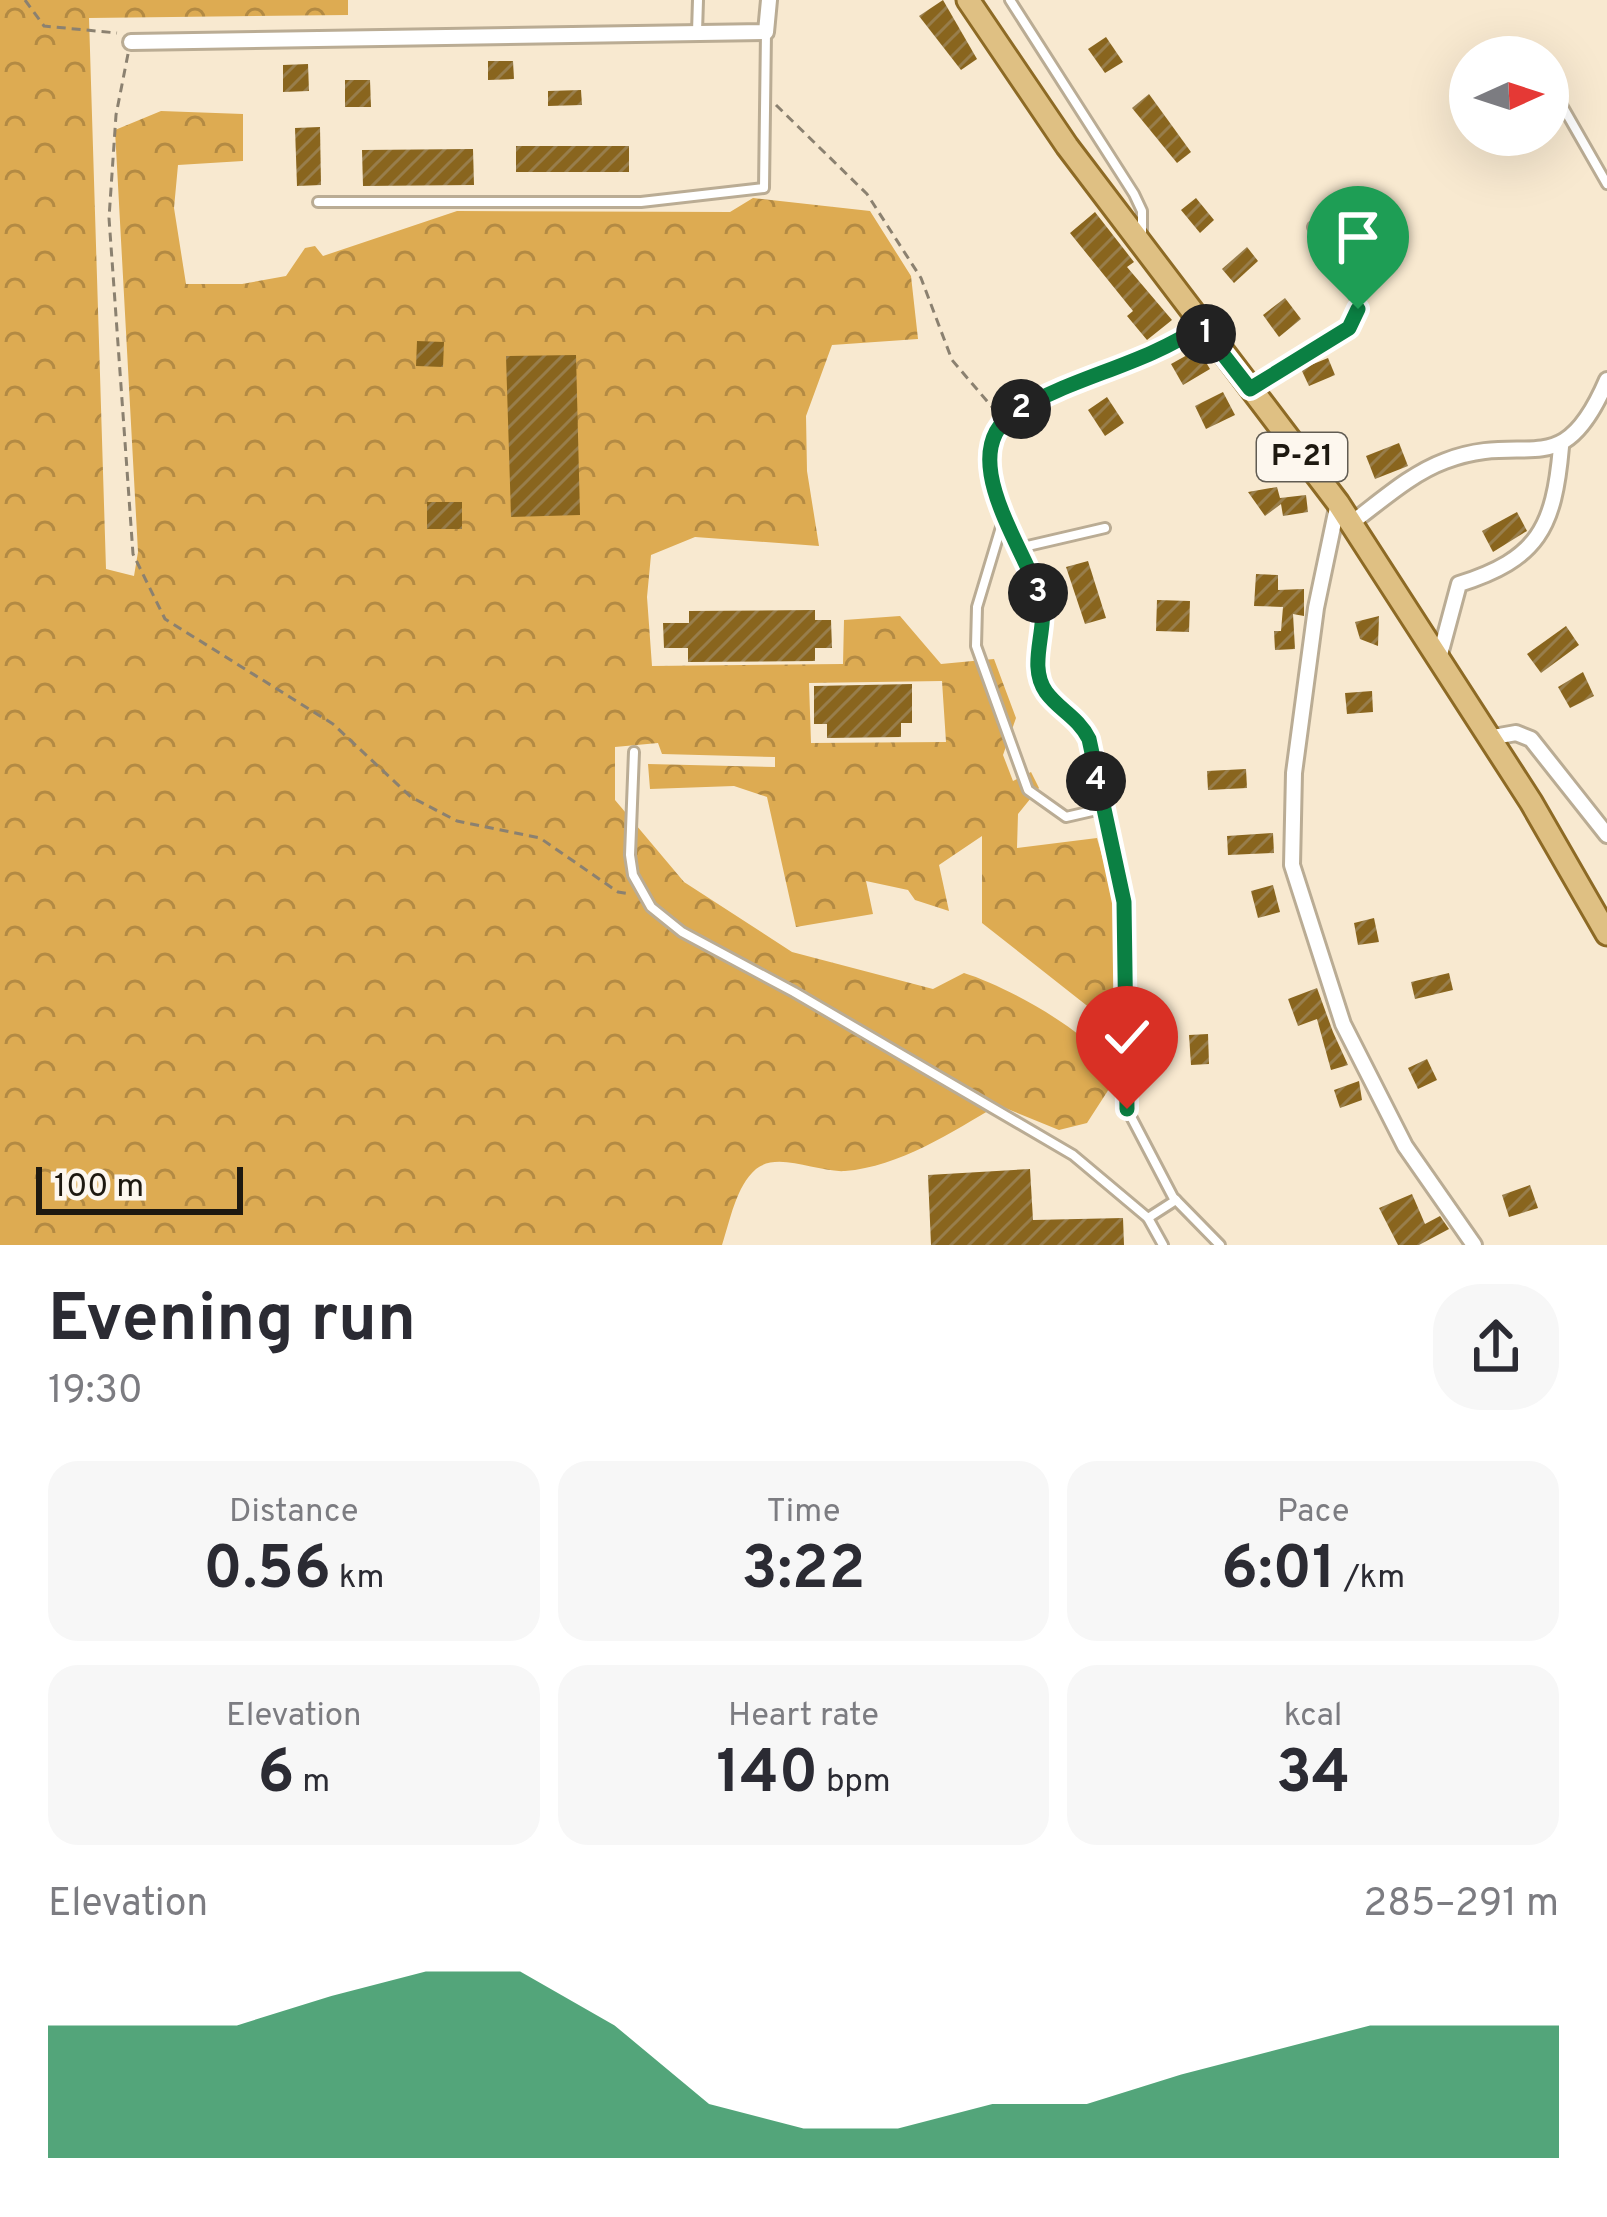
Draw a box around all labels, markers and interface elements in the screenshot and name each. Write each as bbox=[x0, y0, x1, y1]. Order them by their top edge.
north arrow bbox=[1449, 36, 1569, 156]
map controls bbox=[1449, 36, 1569, 156]
pin bbox=[1307, 186, 1409, 309]
icon: arrive bbox=[1325, 204, 1391, 270]
pin: 1 bbox=[1176, 304, 1236, 364]
text: 1 bbox=[1199, 313, 1213, 355]
pin: 2 bbox=[991, 379, 1051, 439]
text: 2 bbox=[1011, 388, 1031, 430]
road number: Р-21 bbox=[1257, 433, 1347, 481]
pin: 3 bbox=[1008, 563, 1068, 623]
text: 3 bbox=[1028, 572, 1048, 614]
pin: 4 bbox=[1066, 751, 1126, 811]
text: 4 bbox=[1085, 760, 1107, 802]
pin bbox=[1076, 986, 1178, 1109]
icon: check bbox=[1094, 1004, 1160, 1070]
scale bar bbox=[36, 1161, 243, 1214]
text: 100 m bbox=[54, 1167, 144, 1209]
text: Evening run bbox=[48, 1281, 416, 1364]
button: share bbox=[1433, 1284, 1559, 1410]
text: 19:30 bbox=[48, 1368, 143, 1417]
text: Distance bbox=[229, 1492, 359, 1534]
text: Time bbox=[767, 1492, 840, 1534]
text: Pace bbox=[1277, 1492, 1349, 1534]
text: 0.56 bbox=[203, 1534, 331, 1610]
text: 3:22 bbox=[742, 1534, 865, 1610]
text: 6:01 bbox=[1221, 1534, 1336, 1610]
text: km bbox=[331, 1558, 384, 1600]
text: /km bbox=[1336, 1558, 1405, 1600]
text: Elevation bbox=[226, 1696, 362, 1738]
text: Heart rate bbox=[728, 1696, 879, 1738]
text: kcal bbox=[1284, 1696, 1343, 1738]
text: 6 bbox=[258, 1738, 294, 1814]
text: 140 bbox=[716, 1738, 818, 1814]
text: 34 bbox=[1276, 1738, 1350, 1814]
text: m bbox=[294, 1762, 330, 1804]
text: bpm bbox=[818, 1762, 891, 1804]
text: Elevation bbox=[48, 1881, 208, 1930]
text: 285–291 m bbox=[1363, 1881, 1559, 1930]

